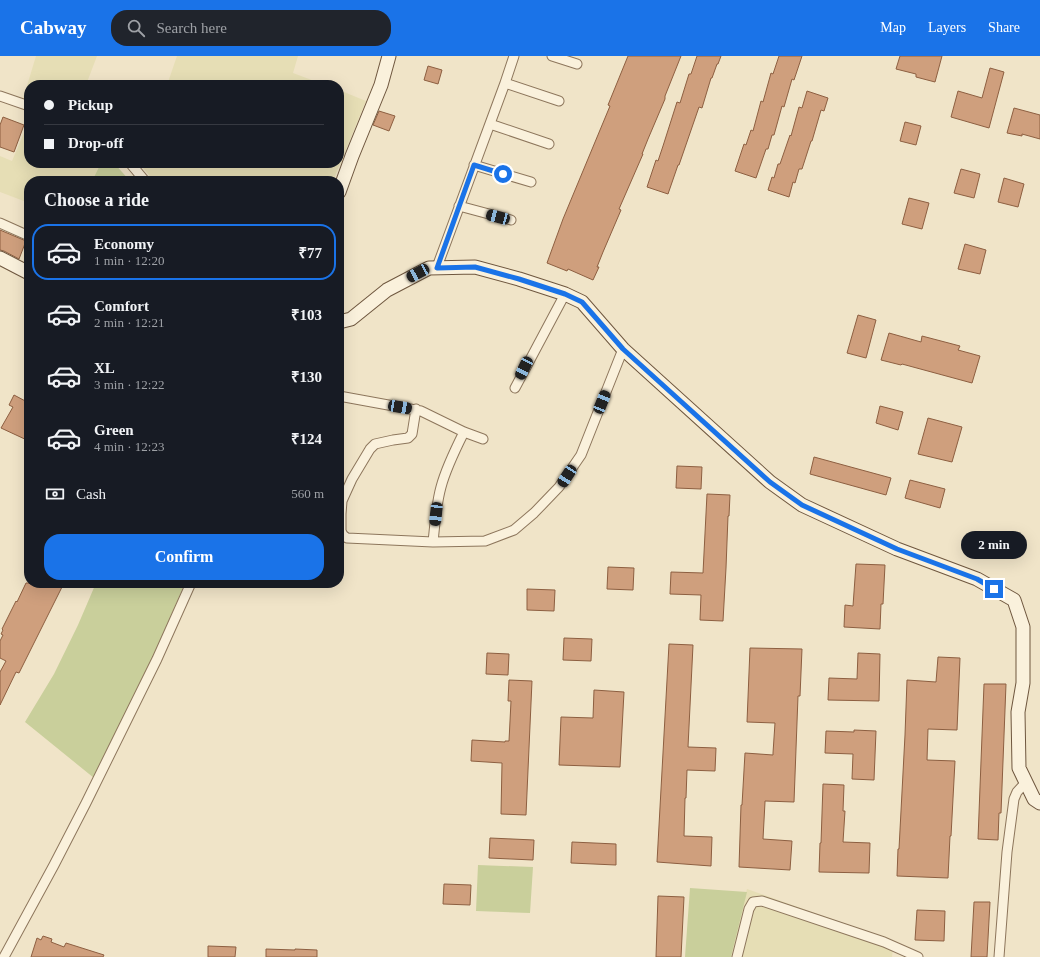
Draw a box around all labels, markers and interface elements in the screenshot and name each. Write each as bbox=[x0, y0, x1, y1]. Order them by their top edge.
search box bbox=[111, 10, 391, 46]
text: Cabway bbox=[20, 17, 87, 38]
icon: search bbox=[125, 17, 147, 39]
text: Search here bbox=[157, 20, 227, 36]
text: Map bbox=[880, 20, 906, 35]
text: Layers bbox=[928, 20, 966, 35]
text: Share bbox=[988, 20, 1020, 35]
text: Pickup bbox=[68, 97, 113, 113]
text: Drop-off bbox=[68, 135, 124, 151]
route start bbox=[494, 165, 512, 183]
text: Choose a ride bbox=[44, 190, 149, 210]
car bbox=[485, 208, 511, 226]
icon: car bbox=[46, 234, 82, 270]
text: Economy bbox=[94, 236, 154, 252]
text: ₹77 bbox=[298, 245, 322, 261]
text: 1 min · 12:20 bbox=[94, 253, 164, 268]
car bbox=[405, 262, 431, 284]
icon: car bbox=[46, 296, 82, 332]
text: Comfort bbox=[94, 298, 149, 314]
text: ₹103 bbox=[291, 307, 322, 323]
text: 2 min · 12:21 bbox=[94, 315, 164, 330]
car bbox=[513, 355, 535, 381]
icon: car bbox=[46, 358, 82, 394]
text: XL bbox=[94, 360, 115, 376]
text: ₹130 bbox=[291, 369, 322, 385]
text: 3 min · 12:22 bbox=[94, 377, 164, 392]
car bbox=[592, 389, 612, 415]
car bbox=[387, 399, 413, 415]
icon: car bbox=[46, 420, 82, 456]
text: Green bbox=[94, 422, 134, 438]
text: ₹124 bbox=[291, 431, 322, 447]
text: 4 min · 12:23 bbox=[94, 439, 164, 454]
car bbox=[555, 463, 579, 489]
icon: cash bbox=[44, 483, 66, 505]
text: Cash bbox=[76, 486, 106, 502]
text: 560 m bbox=[291, 486, 324, 501]
car bbox=[429, 501, 443, 527]
callout: 2 min bbox=[961, 531, 1027, 559]
button: Confirm bbox=[44, 534, 324, 580]
text: 2 min bbox=[978, 537, 1010, 552]
route end bbox=[985, 580, 1003, 598]

